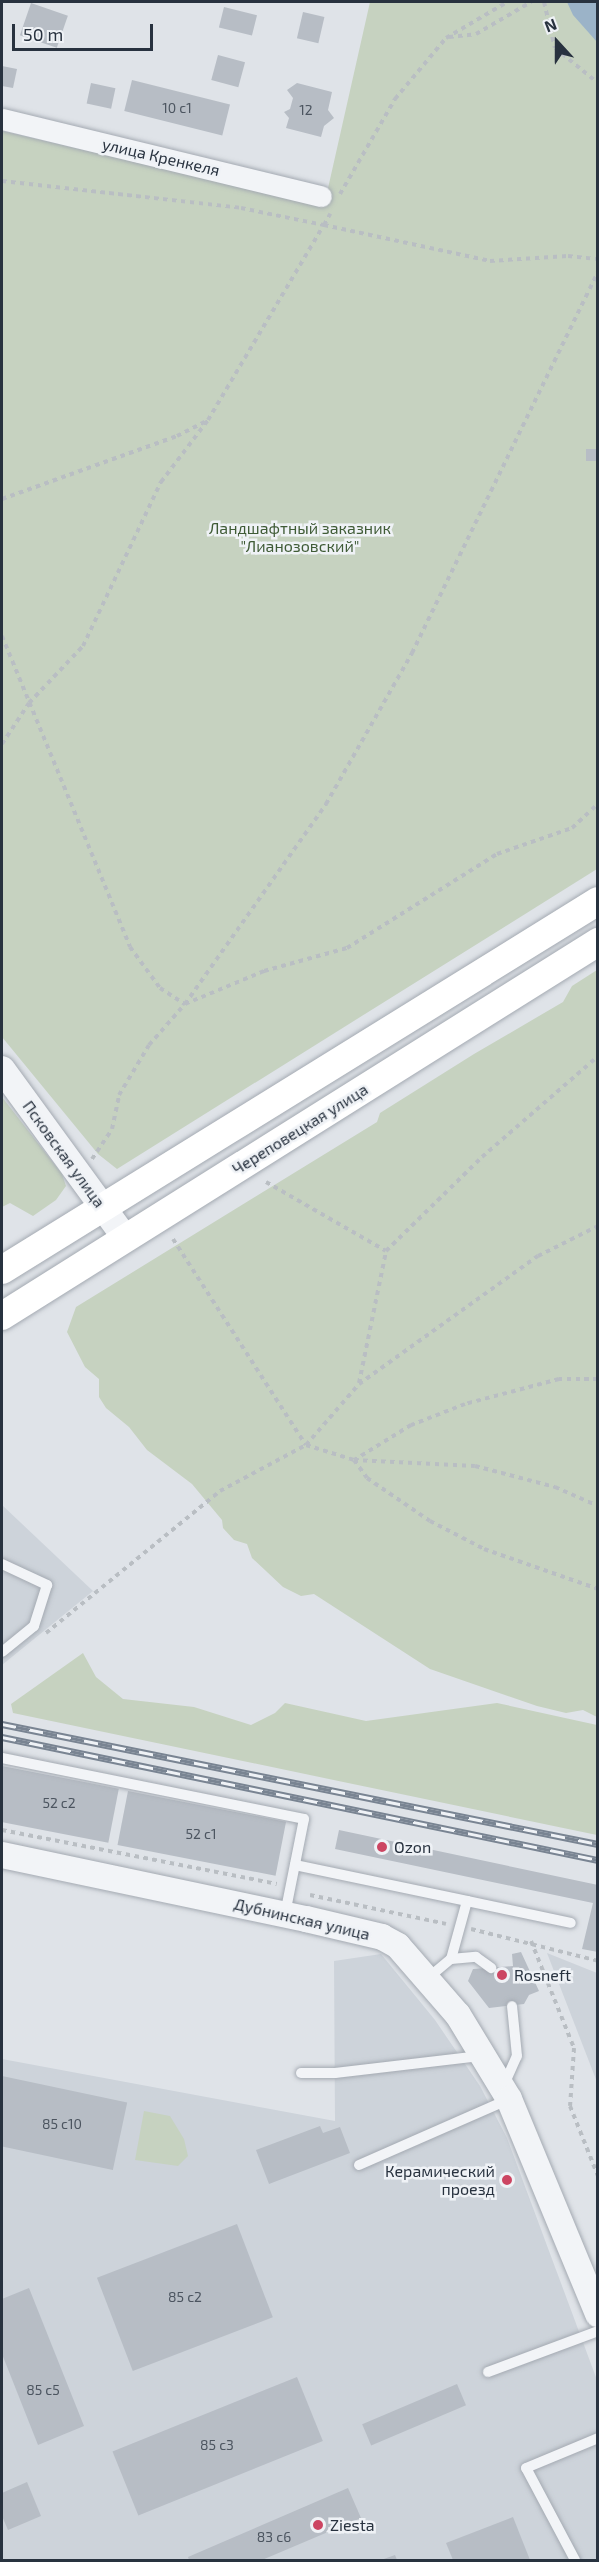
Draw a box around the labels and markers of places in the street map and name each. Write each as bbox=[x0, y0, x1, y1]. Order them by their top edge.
place label: Ozon bbox=[394, 1837, 431, 1857]
marker: Ozon bbox=[375, 1840, 389, 1854]
place label: Rosneft bbox=[514, 1965, 571, 1985]
marker: Rosneft bbox=[495, 1968, 509, 1982]
place label: Керамический проезд bbox=[385, 2161, 495, 2199]
marker: Керамический проезд bbox=[500, 2173, 514, 2187]
place label: Ziesta bbox=[330, 2515, 375, 2535]
marker: Ziesta bbox=[311, 2518, 325, 2532]

